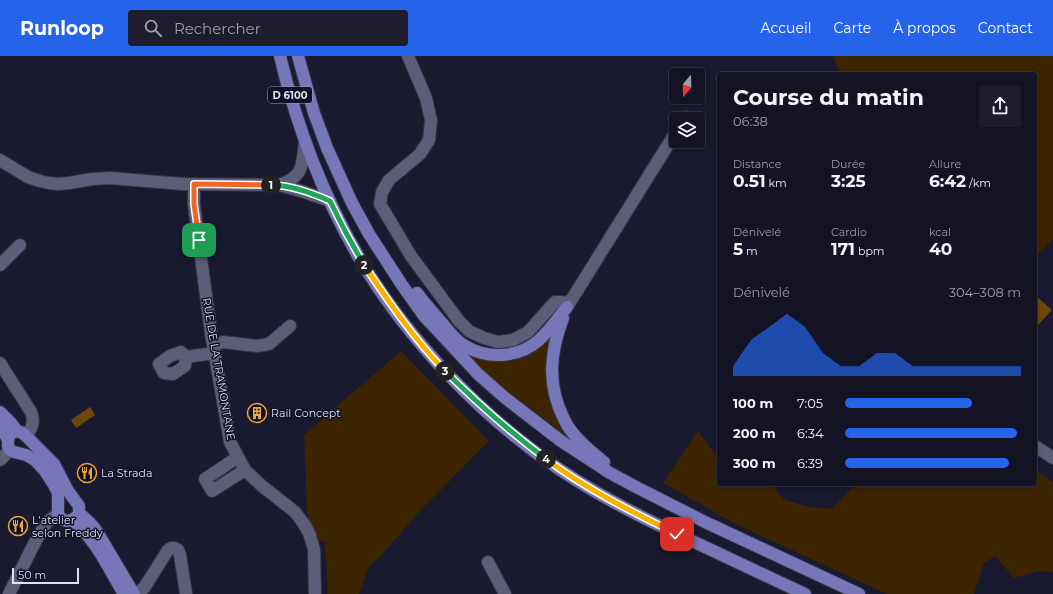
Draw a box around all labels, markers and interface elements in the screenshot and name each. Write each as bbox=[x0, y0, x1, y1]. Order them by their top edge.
search box bbox=[128, 10, 408, 46]
text: Runloop bbox=[20, 17, 104, 40]
icon: search bbox=[142, 17, 164, 39]
text: Rechercher bbox=[174, 19, 261, 38]
text: Accueil bbox=[761, 19, 812, 37]
text: Carte bbox=[834, 19, 871, 37]
text: À propos bbox=[893, 19, 956, 37]
text: Contact bbox=[978, 19, 1033, 37]
north arrow bbox=[669, 68, 705, 104]
map controls bbox=[669, 68, 705, 148]
text: Course du matin bbox=[733, 84, 924, 111]
button: share bbox=[979, 85, 1021, 127]
road number: D 6100 bbox=[268, 87, 312, 103]
button: layers bbox=[669, 112, 705, 148]
text: 06:38 bbox=[733, 113, 768, 129]
text: Distance bbox=[733, 157, 781, 171]
text: Durée bbox=[831, 157, 865, 171]
text: Allure bbox=[929, 157, 961, 171]
text: 0.51 bbox=[733, 171, 766, 191]
text: 3:25 bbox=[831, 171, 866, 191]
text: 6:42 bbox=[929, 171, 966, 191]
pin: 1 bbox=[261, 175, 281, 195]
text: km bbox=[766, 176, 787, 190]
text: /km bbox=[966, 176, 991, 190]
text: 1 bbox=[269, 178, 273, 192]
pin bbox=[182, 223, 216, 257]
text: Dénivelé bbox=[733, 225, 781, 239]
text: Cardio bbox=[831, 225, 867, 239]
text: kcal bbox=[929, 225, 951, 239]
icon: arrive bbox=[188, 229, 210, 251]
text: 5 bbox=[733, 239, 743, 259]
text: 171 bbox=[831, 239, 855, 259]
text: 40 bbox=[929, 239, 952, 259]
text: m bbox=[743, 244, 758, 258]
text: bpm bbox=[855, 244, 885, 258]
pin: 2 bbox=[354, 255, 374, 275]
text: 2 bbox=[361, 258, 367, 272]
text: Dénivelé bbox=[733, 284, 790, 300]
text: 304–308 m bbox=[949, 284, 1021, 300]
street label: RUE DE LA TRAMONTANE bbox=[200, 297, 238, 441]
pin: 3 bbox=[435, 361, 455, 381]
text: 3 bbox=[442, 364, 448, 378]
text: 100 m bbox=[733, 395, 773, 411]
text: 7:05 bbox=[797, 395, 823, 411]
building icon: Rail Concept bbox=[246, 402, 268, 424]
place label: Rail Concept bbox=[271, 406, 341, 420]
text: 200 m bbox=[733, 425, 776, 441]
text: 6:34 bbox=[797, 425, 824, 441]
pin: 4 bbox=[536, 449, 556, 469]
text: 4 bbox=[542, 452, 550, 466]
text: 300 m bbox=[733, 455, 776, 471]
text: 6:39 bbox=[797, 455, 823, 471]
restaurant icon: La Strada bbox=[76, 462, 98, 484]
place label: La Strada bbox=[101, 466, 152, 480]
place label: L'atelier selon Freddy bbox=[32, 513, 103, 540]
restaurant icon: L'atelier selon Freddy bbox=[7, 515, 29, 537]
pin bbox=[660, 517, 694, 551]
icon: check bbox=[666, 523, 688, 545]
scale bar bbox=[12, 566, 79, 585]
text: 50 m bbox=[18, 568, 46, 582]

